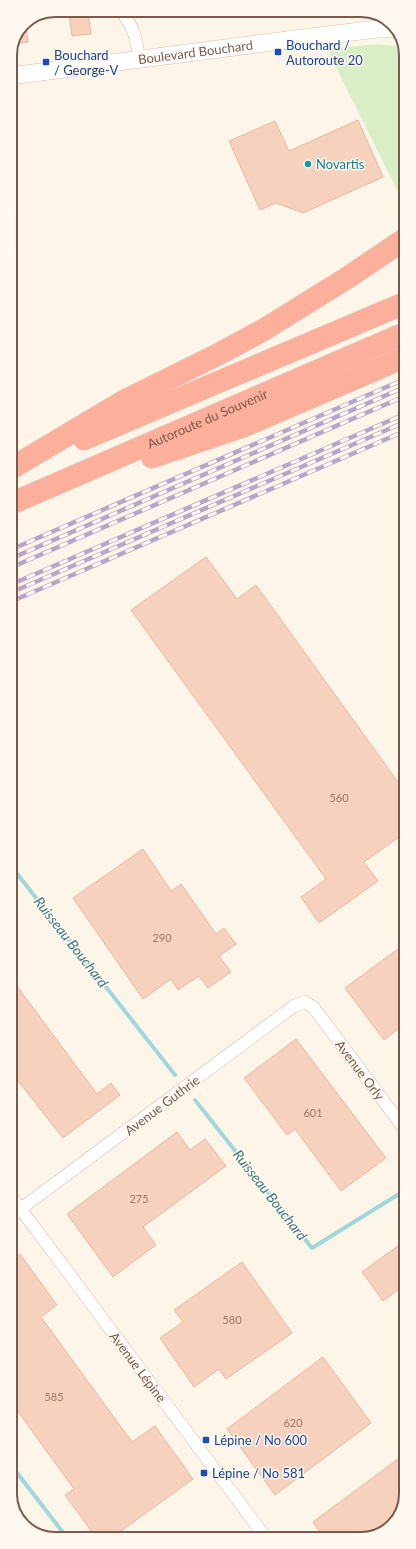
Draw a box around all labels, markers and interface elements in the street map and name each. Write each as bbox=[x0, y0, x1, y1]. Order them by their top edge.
street label: Boulevard Bouchard bbox=[137, 37, 254, 67]
place label: Bouchard / Autoroute 20 bbox=[286, 37, 363, 68]
place label: Bouchard / George-V bbox=[54, 47, 118, 78]
marker: Bouchard / Autoroute 20 bbox=[273, 47, 283, 57]
marker: Bouchard / George-V bbox=[41, 57, 51, 67]
place label: Novartis bbox=[316, 156, 365, 172]
marker: Novartis bbox=[303, 159, 313, 169]
street label: Autoroute du Souvenir bbox=[145, 385, 270, 452]
house number: 560 bbox=[329, 791, 349, 804]
water label: Ruisseau Bouchard bbox=[31, 893, 112, 991]
house number: 290 bbox=[152, 931, 172, 944]
street label: Avenue Orly bbox=[332, 1037, 388, 1103]
street label: Avenue Guthrie bbox=[121, 1072, 203, 1138]
house number: 601 bbox=[303, 1106, 323, 1119]
water label: Ruisseau Bouchard bbox=[230, 1146, 311, 1244]
house number: 275 bbox=[129, 1192, 149, 1205]
house number: 580 bbox=[222, 1313, 242, 1326]
street label: Avenue Lépine bbox=[106, 1329, 170, 1405]
house number: 585 bbox=[44, 1390, 64, 1403]
house number: 620 bbox=[283, 1416, 303, 1429]
place label: Lépine / No 600 bbox=[214, 1432, 308, 1448]
marker: Lépine / No 600 bbox=[201, 1435, 211, 1445]
place label: Lépine / No 581 bbox=[212, 1465, 305, 1481]
marker: Lépine / No 581 bbox=[199, 1468, 209, 1478]

